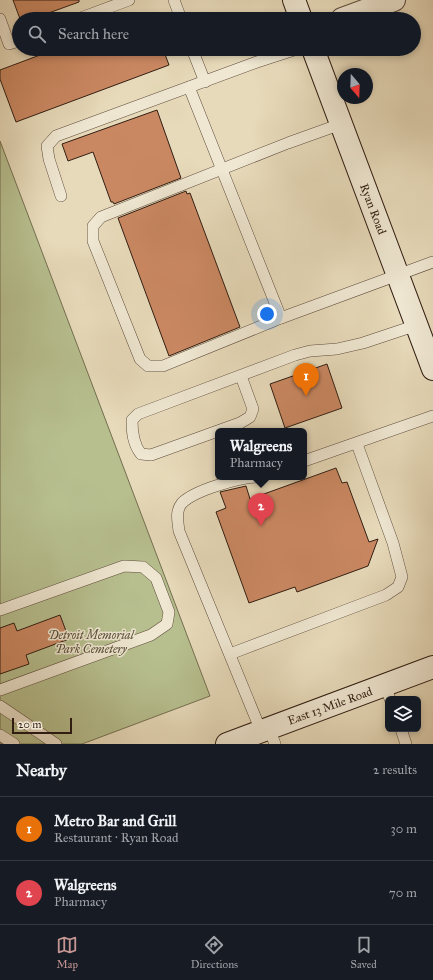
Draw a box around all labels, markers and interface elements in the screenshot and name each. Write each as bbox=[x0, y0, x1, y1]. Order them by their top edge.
search box bbox=[12, 12, 421, 56]
icon: search bbox=[26, 23, 48, 45]
text: Search here bbox=[58, 25, 129, 43]
north arrow bbox=[337, 68, 373, 104]
street label: Ryan Road bbox=[357, 182, 389, 236]
your location bbox=[257, 304, 277, 324]
pin: 1 bbox=[293, 363, 319, 396]
popup bbox=[215, 428, 307, 480]
text: Walgreens bbox=[230, 437, 292, 455]
text: Pharmacy bbox=[230, 455, 283, 471]
pin: 2 bbox=[248, 493, 274, 526]
park label: Detroit Memorial Park Cemetery bbox=[48, 628, 136, 656]
street label: East 13 Mile Road bbox=[286, 684, 374, 728]
map controls bbox=[385, 696, 421, 732]
button: layers bbox=[385, 696, 421, 732]
scale bar bbox=[12, 716, 72, 735]
text: 20 m bbox=[18, 718, 41, 731]
text: Nearby bbox=[16, 760, 67, 781]
text: 2 results bbox=[373, 762, 417, 778]
text: Metro Bar and Grill bbox=[54, 812, 176, 830]
text: 1 bbox=[26, 821, 32, 837]
text: 30 m bbox=[391, 821, 417, 837]
text: Restaurant · Ryan Road bbox=[54, 830, 179, 846]
text: Walgreens bbox=[54, 876, 117, 894]
text: 2 bbox=[26, 885, 32, 901]
text: 70 m bbox=[389, 885, 417, 901]
text: Pharmacy bbox=[54, 894, 107, 910]
tab: Map bbox=[56, 934, 78, 971]
tab: Directions bbox=[191, 934, 238, 971]
tab: Saved bbox=[351, 934, 377, 971]

